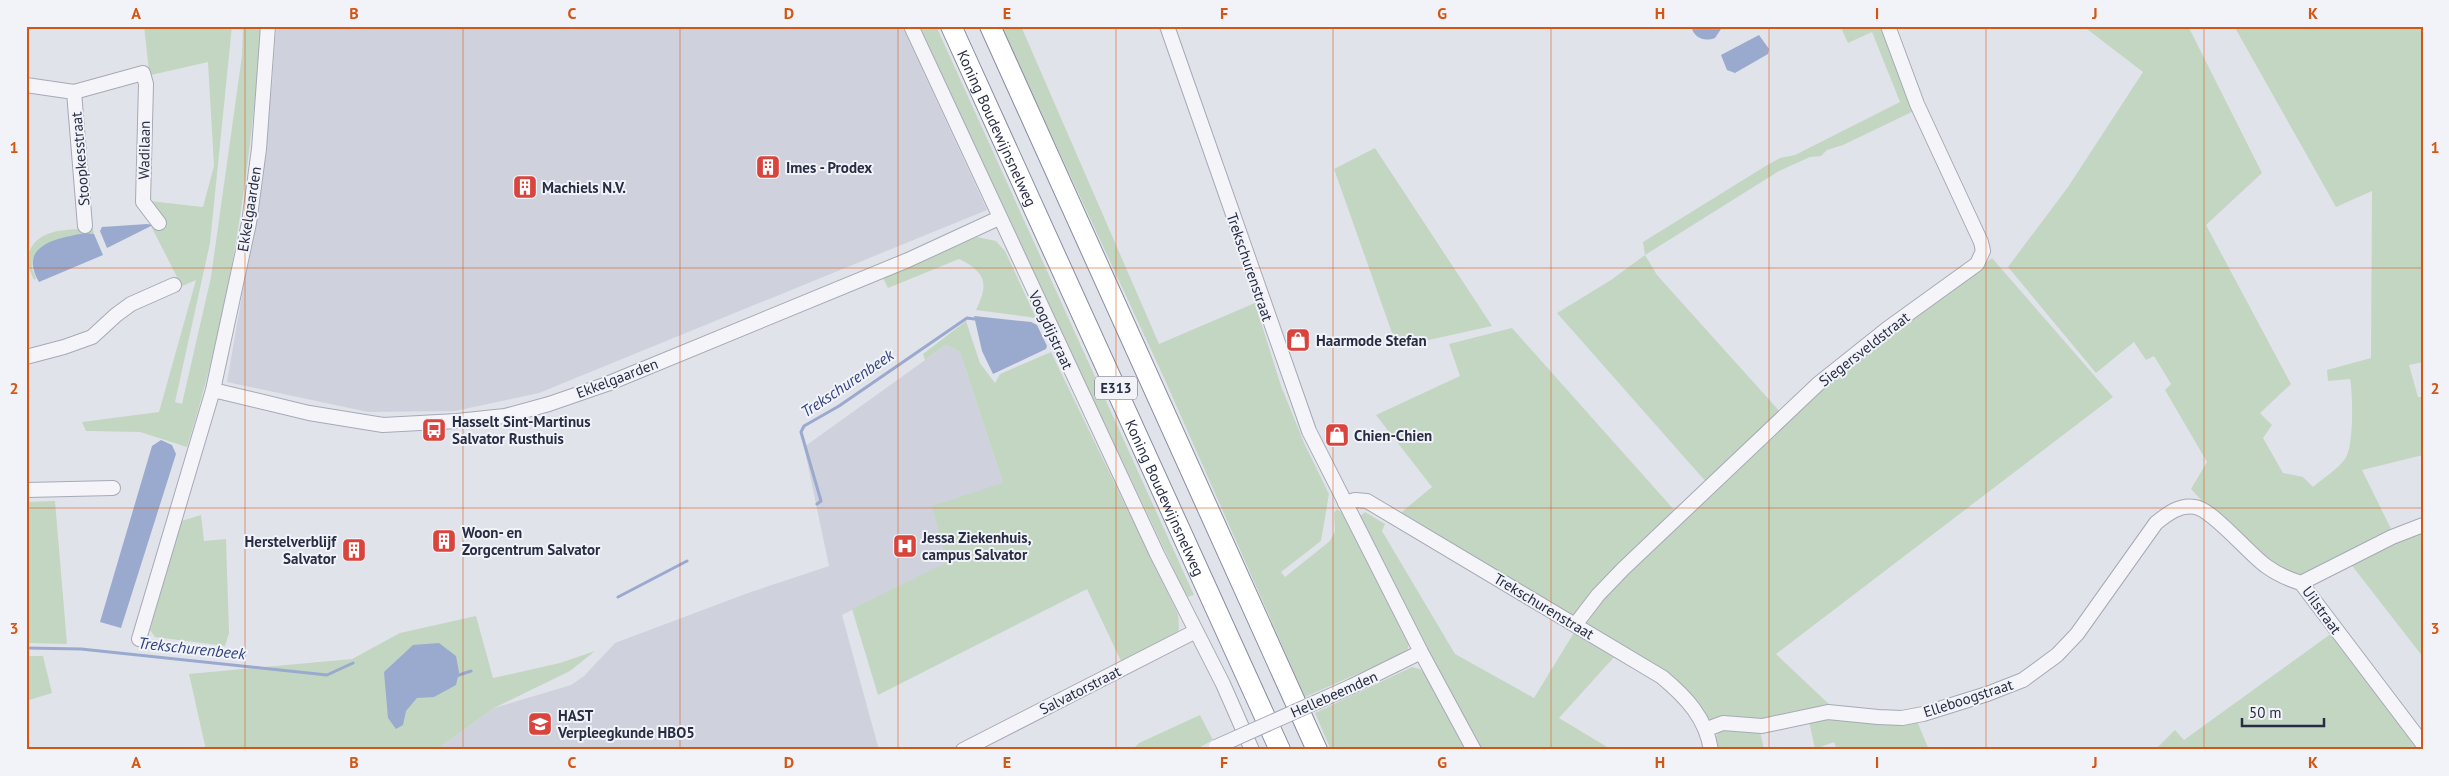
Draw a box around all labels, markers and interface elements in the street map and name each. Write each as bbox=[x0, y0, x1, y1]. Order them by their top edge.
text: A bbox=[131, 3, 141, 23]
text: B bbox=[349, 3, 359, 23]
text: C bbox=[568, 3, 577, 23]
text: D bbox=[784, 3, 794, 23]
text: E bbox=[1003, 3, 1011, 23]
text: F bbox=[1220, 3, 1228, 23]
text: G bbox=[1437, 3, 1447, 23]
text: H bbox=[1655, 3, 1665, 23]
text: I bbox=[1875, 3, 1879, 23]
text: J bbox=[2091, 3, 2098, 23]
text: K bbox=[2308, 3, 2318, 23]
street label: Koning Boudewijnsnelweg bbox=[954, 47, 1041, 209]
street label: Stoopkesstraat bbox=[66, 111, 94, 207]
street label: Wadilaan bbox=[134, 120, 154, 180]
text: 1 bbox=[9, 137, 19, 157]
text: 1 bbox=[2430, 137, 2440, 157]
building icon: Imes - Prodex bbox=[755, 154, 781, 180]
place label: Imes - Prodex bbox=[786, 158, 872, 177]
street label: Ekkelgaarden bbox=[233, 165, 265, 253]
building icon: Machiels N.V. bbox=[512, 174, 538, 200]
place label: Machiels N.V. bbox=[542, 178, 626, 197]
street label: Trekschurenstraat bbox=[1223, 210, 1277, 324]
street label: Voogdijstraat bbox=[1024, 287, 1077, 372]
street label: Siegersveldstraat bbox=[1815, 308, 1913, 390]
shop icon: Haarmode Stefan bbox=[1285, 327, 1311, 353]
place label: Haarmode Stefan bbox=[1316, 331, 1427, 350]
water label: Trekschurenbeek bbox=[797, 344, 898, 421]
street label: Ekkelgaarden bbox=[573, 354, 661, 402]
road number: E313 bbox=[1095, 376, 1137, 399]
text: 2 bbox=[9, 378, 19, 398]
text: 2 bbox=[2430, 378, 2440, 398]
place label: Hasselt Sint-Martinus Salvator Rusthuis bbox=[452, 412, 590, 448]
street label: Koning Boudewijnsnelweg bbox=[1122, 416, 1209, 579]
bus stop icon: Hasselt Sint-Martinus Salvator Rusthuis bbox=[421, 417, 447, 443]
shop icon: Chien-Chien bbox=[1324, 422, 1350, 448]
place label: Chien-Chien bbox=[1354, 426, 1432, 445]
place label: Woon- en Zorgcentrum Salvator bbox=[462, 523, 601, 559]
building icon: Woon- en Zorgcentrum Salvator bbox=[431, 528, 457, 554]
place label: Jessa Ziekenhuis, campus Salvator bbox=[921, 528, 1032, 564]
place label: Herstelverblijf Salvator bbox=[245, 532, 337, 568]
hospital icon: Jessa Ziekenhuis, campus Salvator bbox=[892, 533, 918, 559]
building icon: Herstelverblijf Salvator bbox=[341, 537, 367, 563]
street label: Trekschurenstraat bbox=[1490, 569, 1598, 643]
street label: Uilstraat bbox=[2298, 582, 2346, 638]
text: 3 bbox=[9, 618, 19, 638]
text: 3 bbox=[2430, 618, 2440, 638]
water label: Trekschurenbeek bbox=[137, 632, 247, 664]
street label: Salvatorstraat bbox=[1036, 661, 1124, 719]
street label: Hellebeemden bbox=[1287, 666, 1381, 722]
street label: Elleboogstraat bbox=[1921, 675, 2015, 721]
scale bar bbox=[2242, 696, 2324, 728]
text: 50 m bbox=[2249, 703, 2282, 722]
place label: HAST Verpleegkunde HBO5 bbox=[557, 706, 695, 742]
school or university icon: HAST Verpleegkunde HBO5 bbox=[527, 711, 553, 737]
text: A bbox=[131, 752, 141, 772]
text: B bbox=[349, 752, 359, 772]
text: C bbox=[568, 752, 577, 772]
text: D bbox=[784, 752, 794, 772]
text: E bbox=[1003, 752, 1011, 772]
text: F bbox=[1220, 752, 1228, 772]
text: G bbox=[1437, 752, 1447, 772]
text: H bbox=[1655, 752, 1665, 772]
text: I bbox=[1875, 752, 1879, 772]
text: J bbox=[2091, 752, 2098, 772]
text: K bbox=[2308, 752, 2318, 772]

